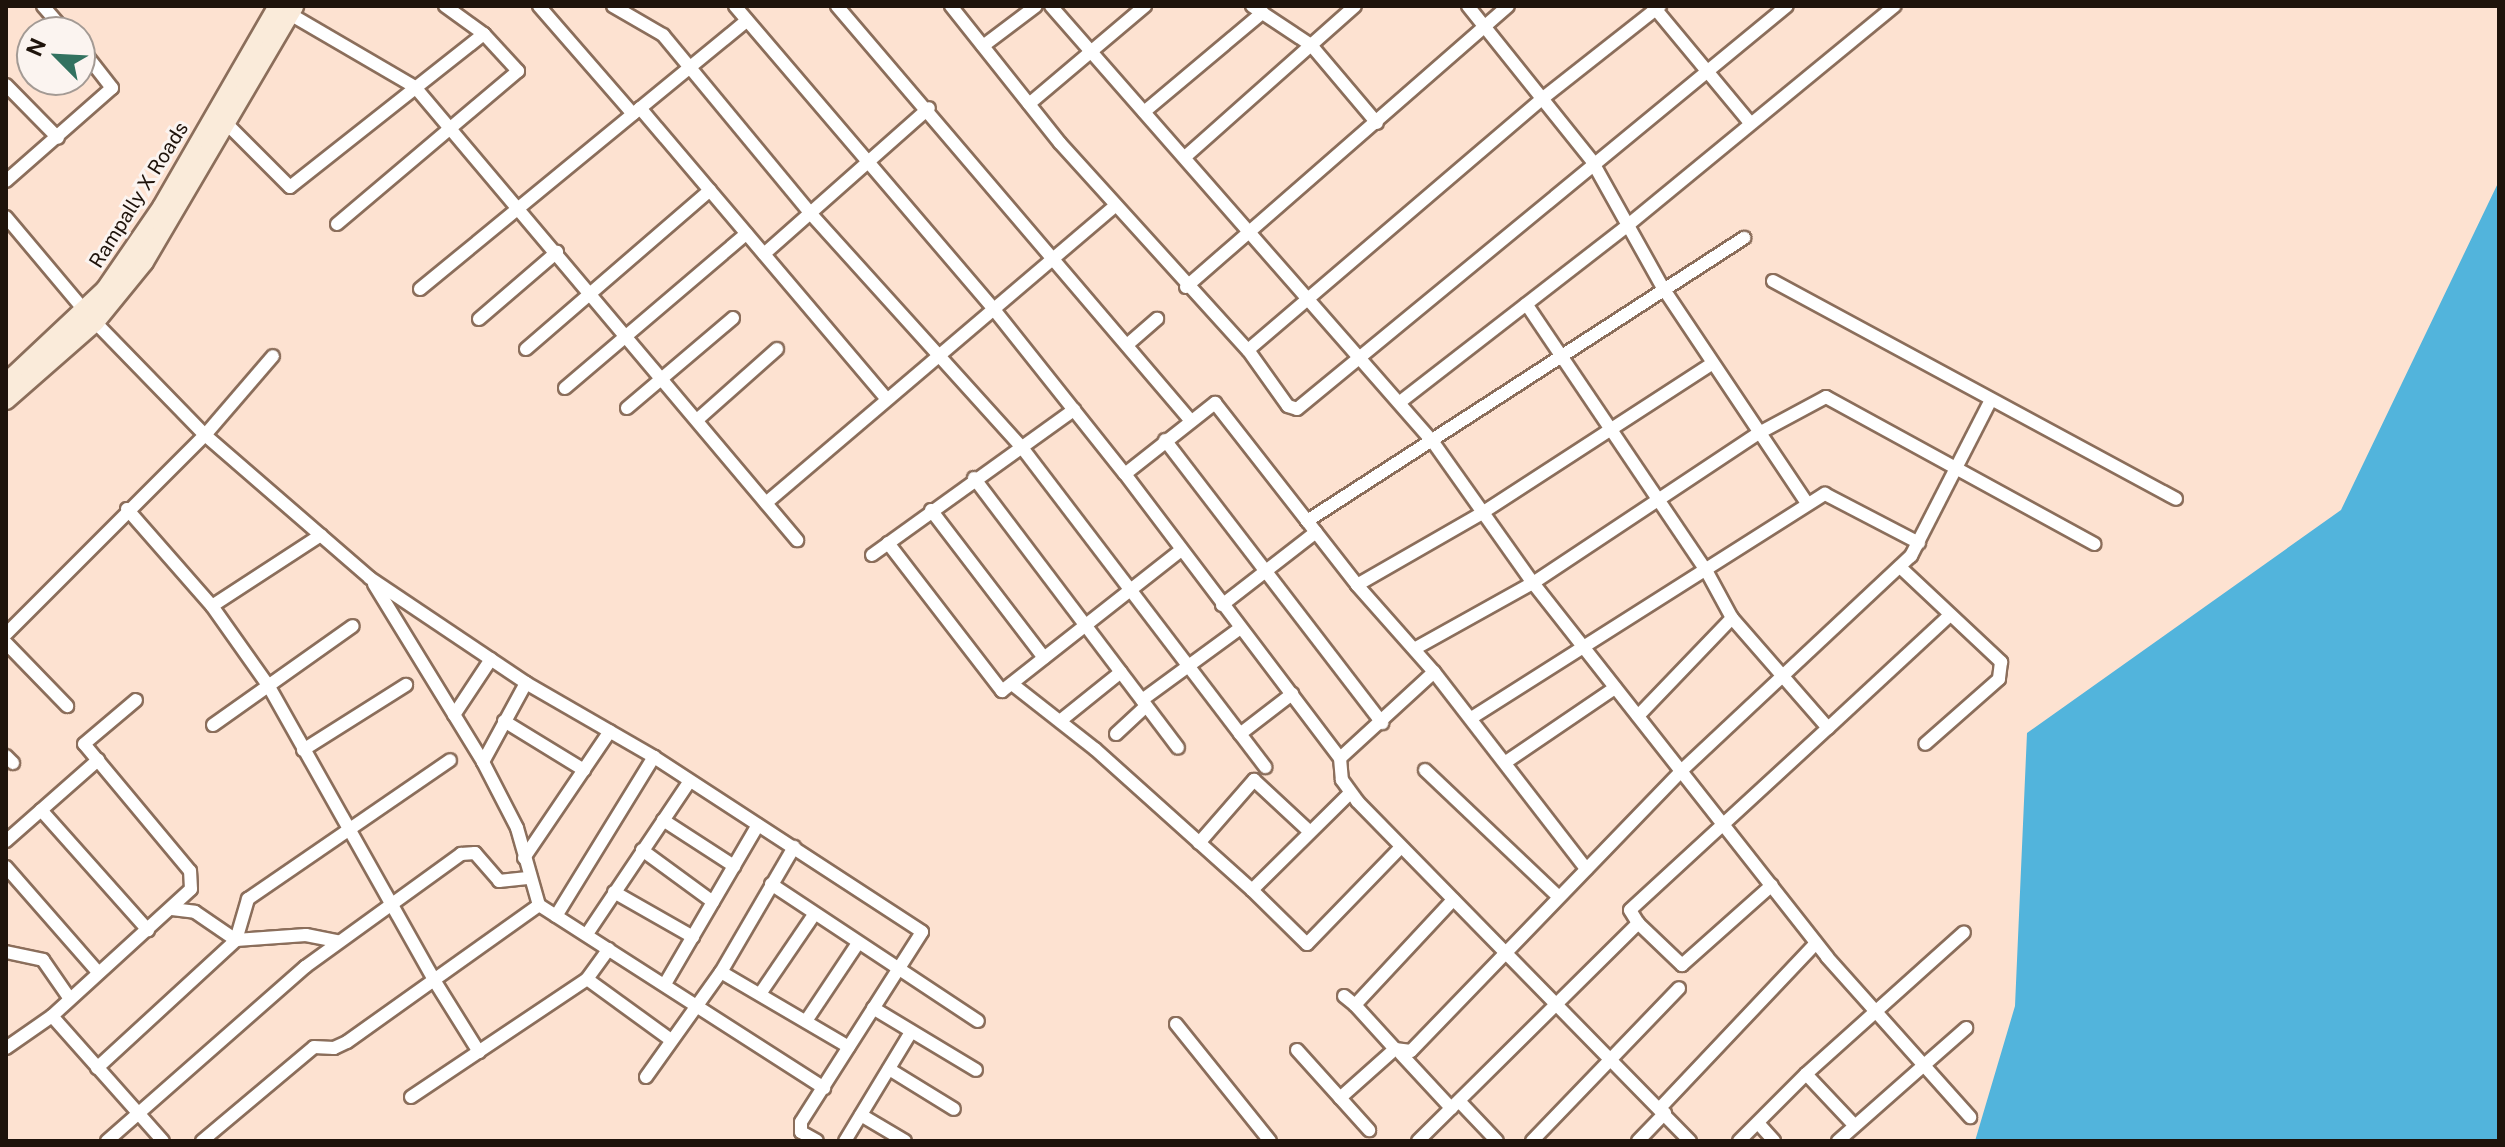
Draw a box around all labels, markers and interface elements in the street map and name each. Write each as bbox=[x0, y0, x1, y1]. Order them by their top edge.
north arrow bbox=[16, 16, 96, 96]
text: N bbox=[21, 34, 51, 60]
street label: Rampally X Roads bbox=[84, 118, 194, 272]

